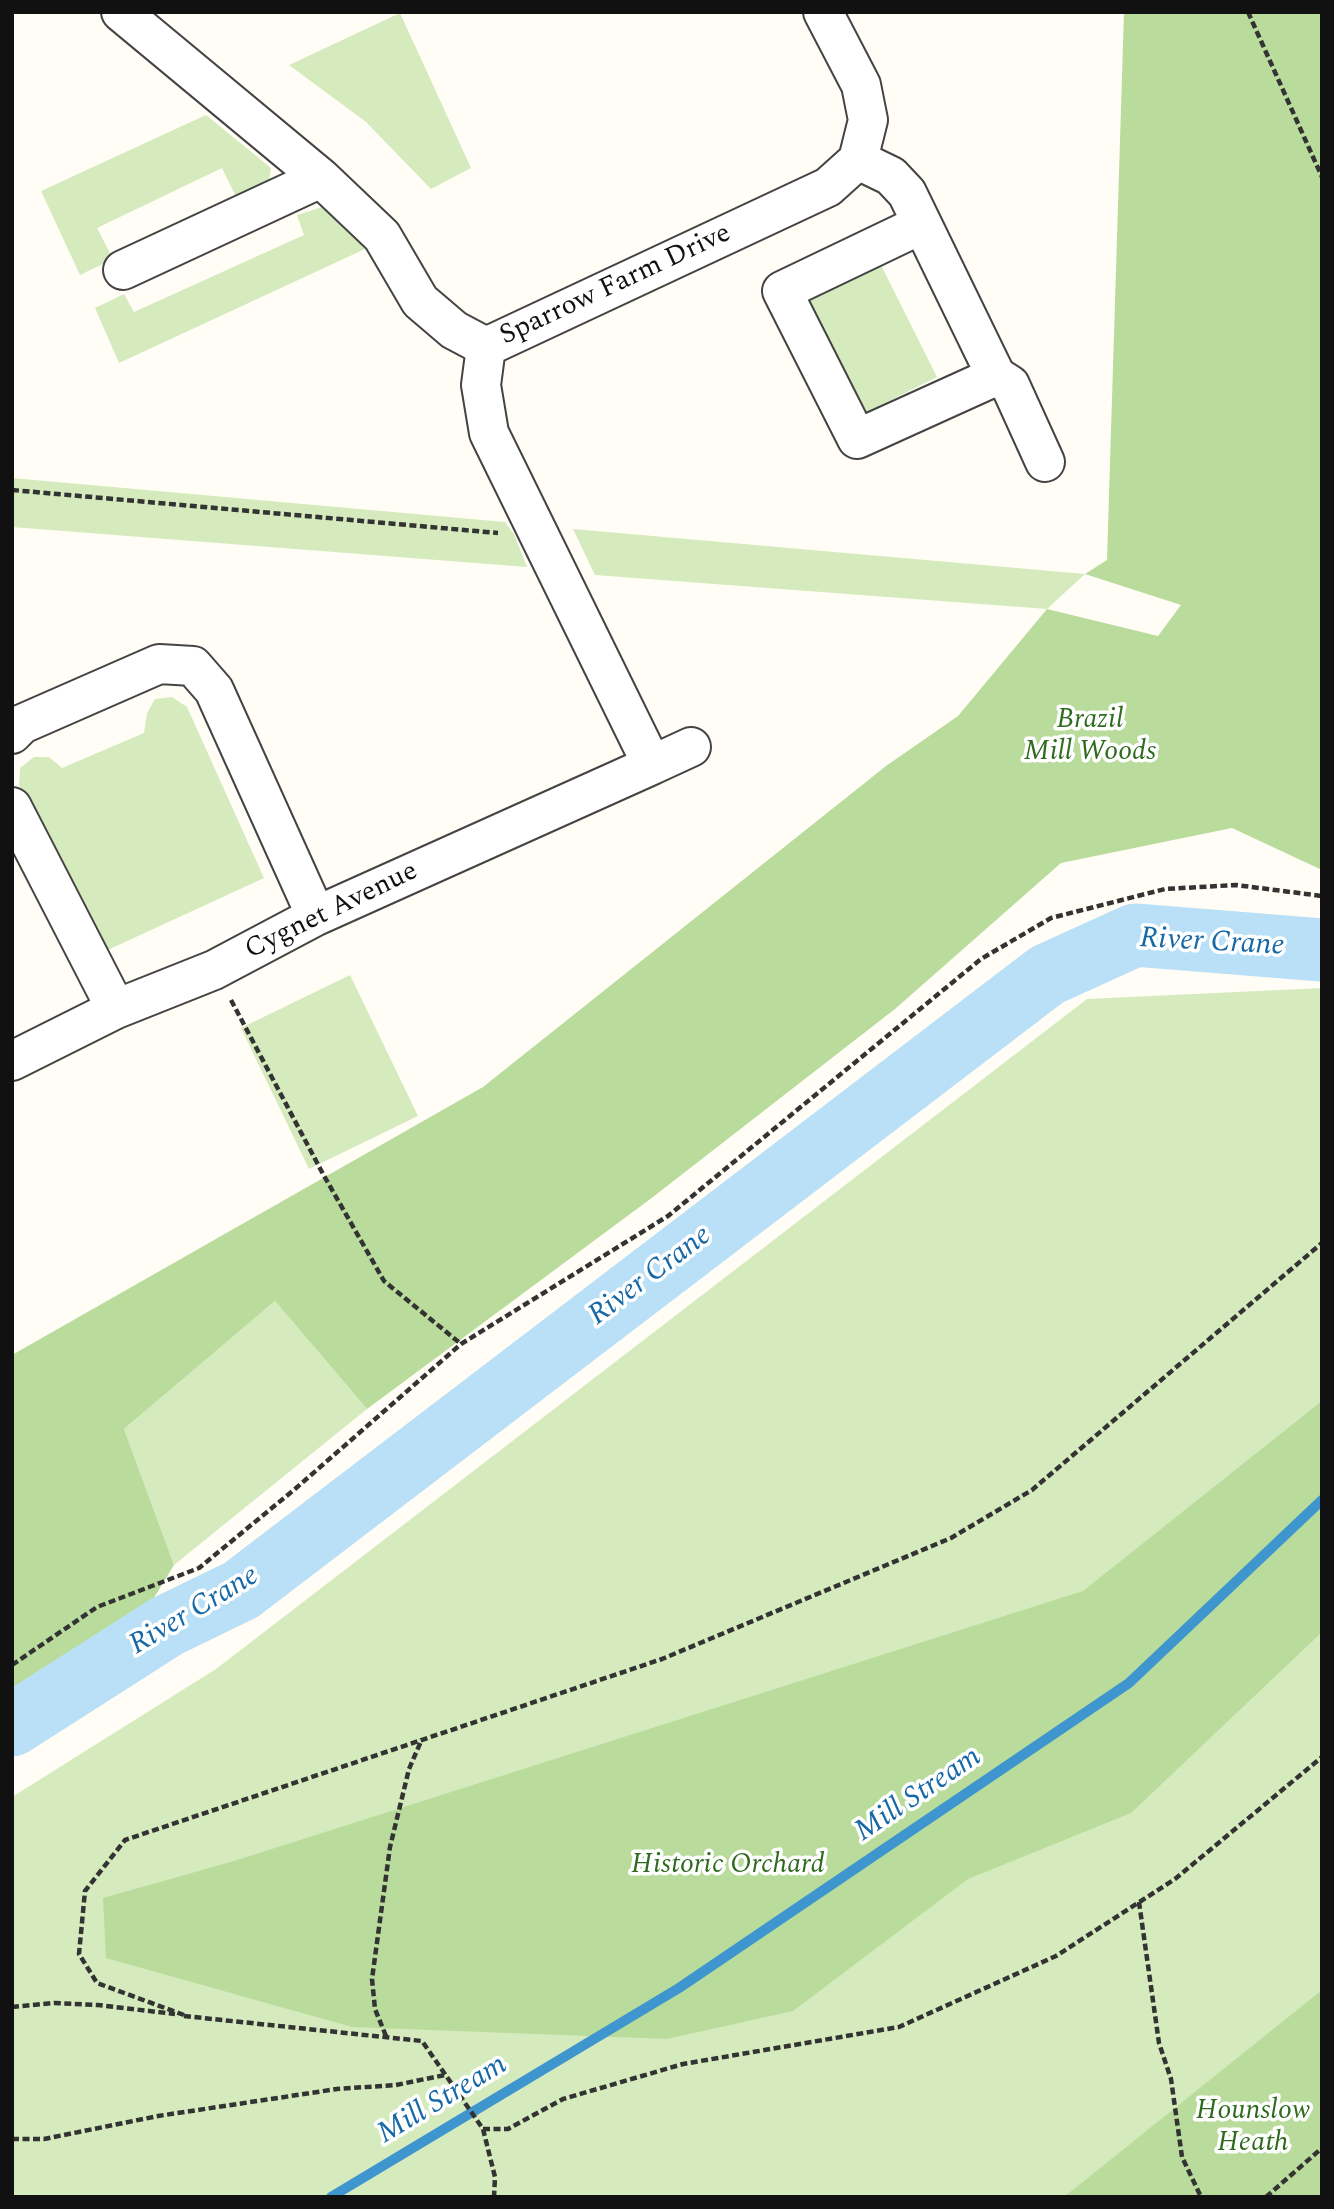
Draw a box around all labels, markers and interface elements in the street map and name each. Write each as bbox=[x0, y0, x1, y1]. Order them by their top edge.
street label: Sparrow Farm Drive bbox=[495, 218, 737, 354]
park label: Brazil Mill Woods bbox=[1024, 705, 1156, 771]
street label: Cygnet Avenue bbox=[240, 856, 424, 968]
water label: River Crane bbox=[1139, 922, 1285, 966]
water label: River Crane bbox=[582, 1219, 720, 1335]
water label: River Crane bbox=[124, 1559, 266, 1665]
water label: Mill Stream bbox=[849, 1741, 989, 1851]
park label: Historic Orchard bbox=[631, 1850, 825, 1884]
water label: Mill Stream bbox=[372, 2048, 514, 2154]
park label: Hounslow Heath bbox=[1196, 2096, 1310, 2162]

